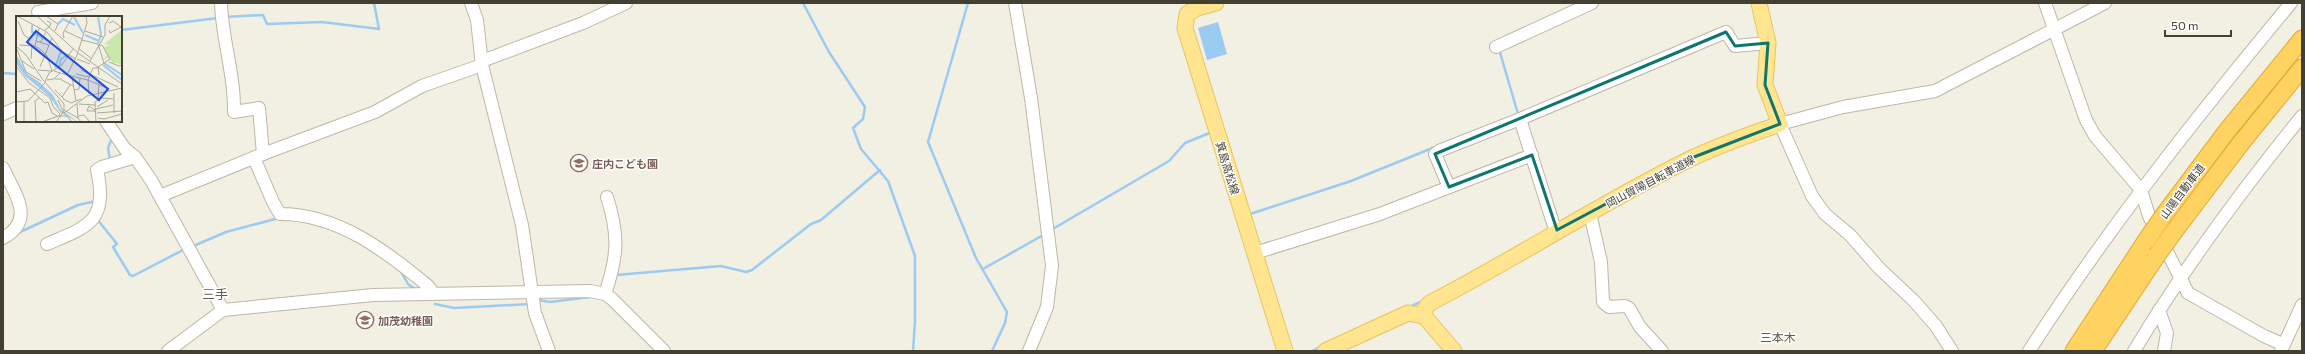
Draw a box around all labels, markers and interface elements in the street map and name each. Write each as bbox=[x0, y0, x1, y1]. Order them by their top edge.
scale bar bbox=[2165, 12, 2231, 38]
inset map bbox=[16, 16, 122, 122]
text: 50 m bbox=[2171, 18, 2199, 32]
street label: 箕島高松線 bbox=[1214, 140, 1242, 196]
street label: 岡山賀陽自転車道線 bbox=[1603, 152, 1697, 210]
school or university icon: 庄内こども園 bbox=[569, 153, 589, 173]
place label: 庄内こども園 bbox=[592, 157, 658, 170]
street label: 山陽自動車道 bbox=[2157, 161, 2207, 221]
district label: 三手 bbox=[202, 286, 228, 302]
school or university icon: 加茂幼稚園 bbox=[355, 310, 375, 330]
place label: 加茂幼稚園 bbox=[378, 314, 433, 327]
district label: 三本木 bbox=[1760, 330, 1796, 344]

